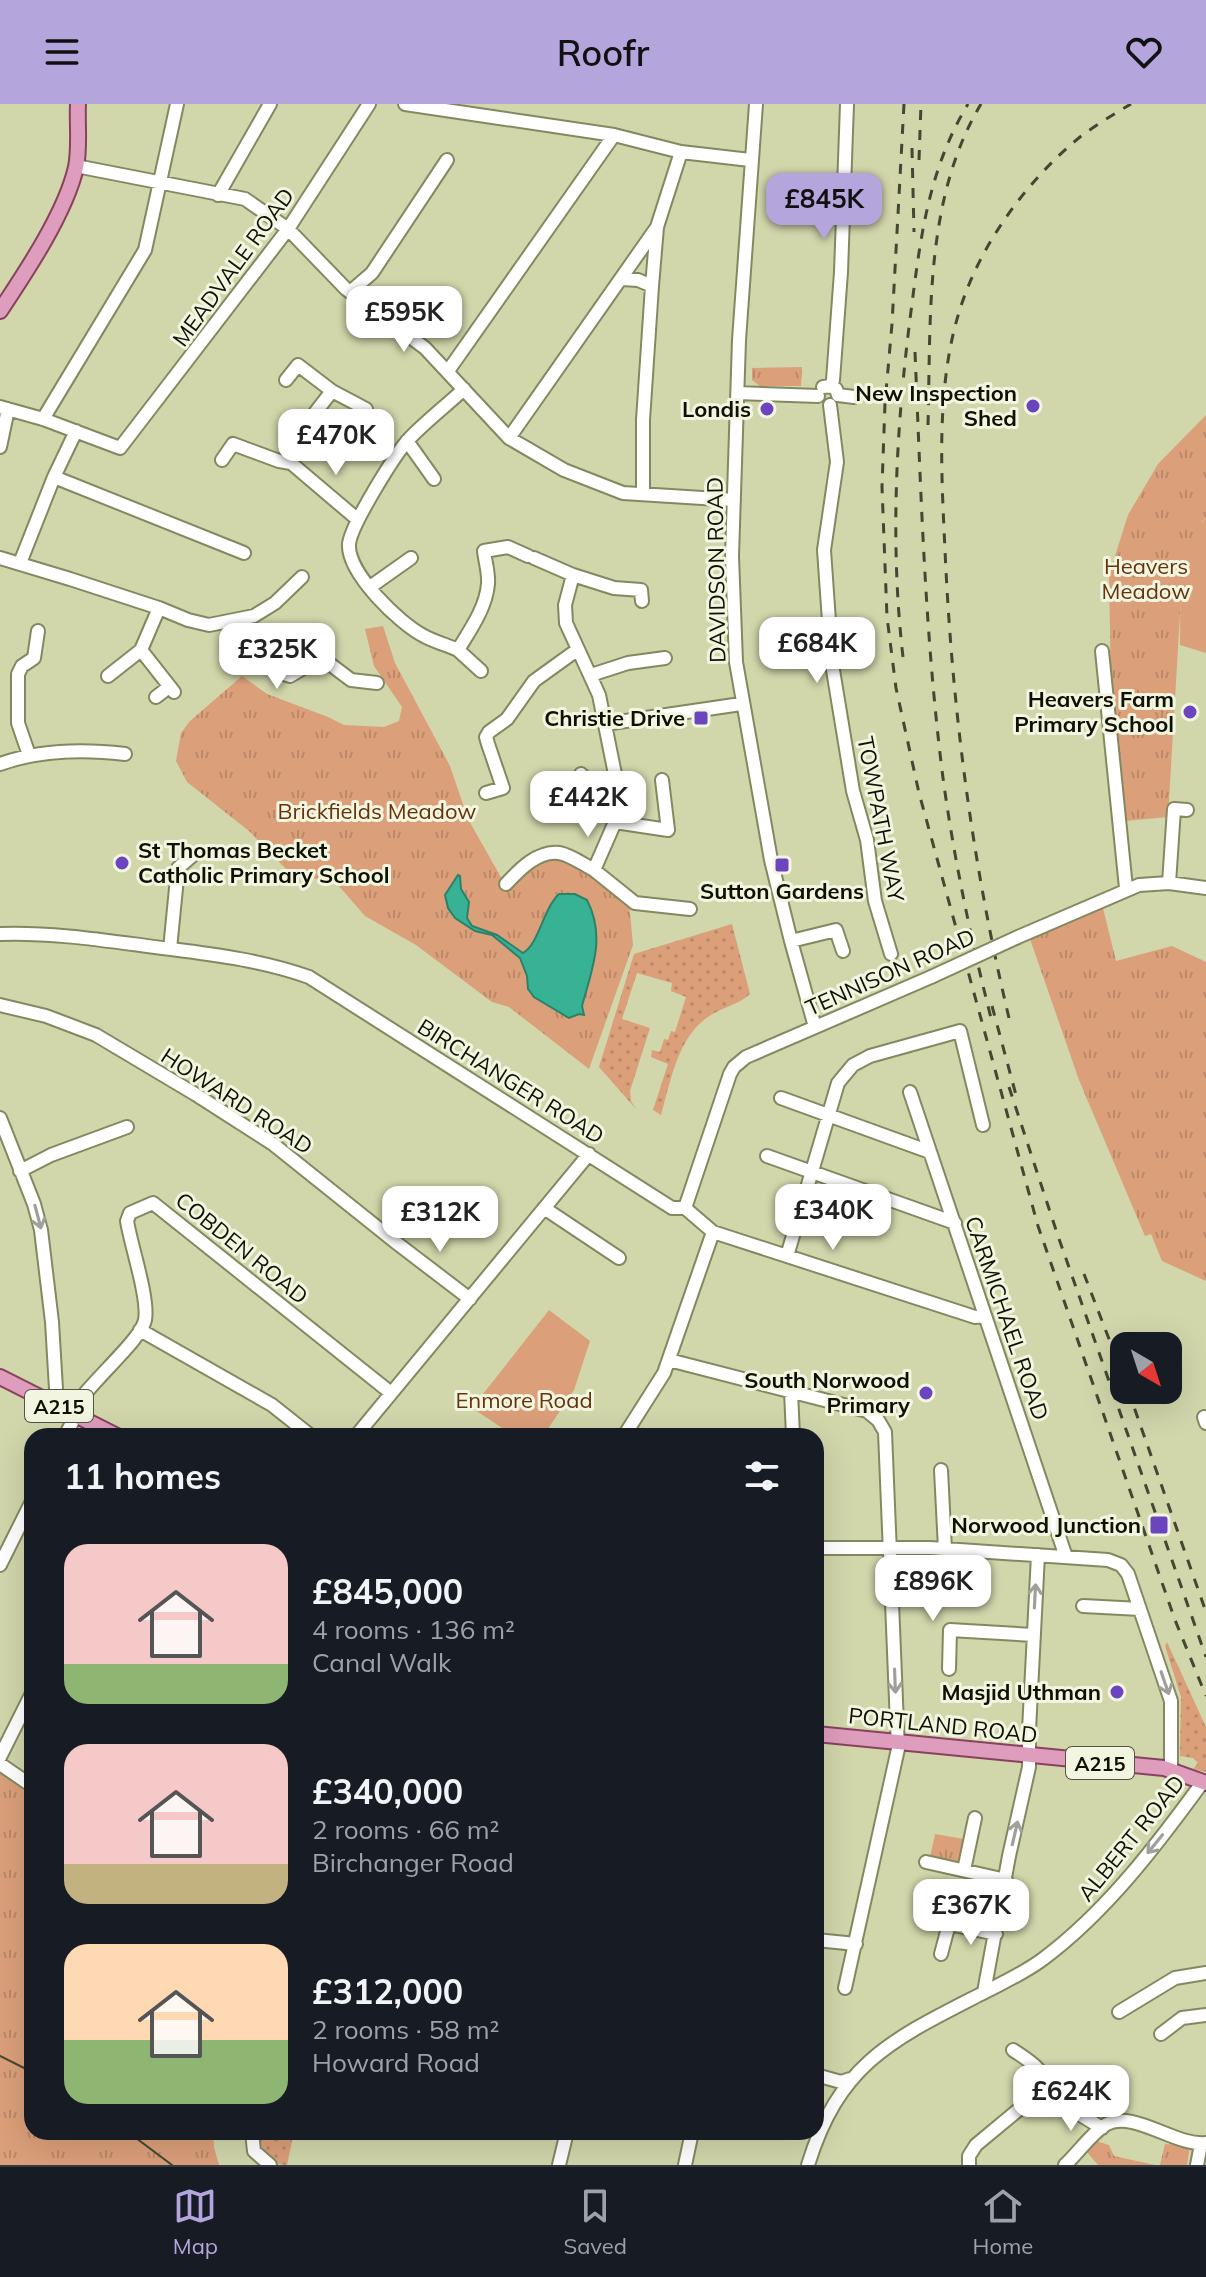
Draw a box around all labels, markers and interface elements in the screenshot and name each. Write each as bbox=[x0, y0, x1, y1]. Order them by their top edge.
icon: menu bbox=[40, 30, 84, 74]
text: Roofr bbox=[557, 30, 649, 75]
icon: heart bbox=[1122, 30, 1166, 74]
pin: £845K bbox=[768, 173, 880, 241]
street label: MEADVALE ROAD bbox=[166, 182, 300, 352]
text: £845K bbox=[784, 182, 864, 215]
pin: £595K bbox=[348, 286, 460, 354]
text: £595K bbox=[364, 295, 444, 328]
place label: New Inspection Shed bbox=[855, 379, 1017, 432]
place label: Londis bbox=[682, 395, 751, 423]
marker: New Inspection Shed bbox=[1024, 397, 1042, 415]
marker: Londis bbox=[758, 400, 776, 418]
pin: £470K bbox=[280, 409, 392, 477]
text: £470K bbox=[296, 418, 376, 451]
street label: DAVIDSON ROAD bbox=[700, 477, 732, 663]
park label: Heavers Meadow bbox=[1102, 552, 1190, 605]
pin: £684K bbox=[761, 617, 873, 685]
pin: £325K bbox=[221, 623, 333, 691]
text: £684K bbox=[777, 626, 857, 659]
text: £325K bbox=[237, 632, 317, 665]
place label: Heavers Farm Primary School bbox=[1014, 685, 1174, 738]
marker: Heavers Farm Primary School bbox=[1181, 703, 1199, 721]
place label: Christie Drive bbox=[544, 704, 685, 732]
marker: Christie Drive bbox=[692, 709, 710, 727]
street label: TOWPATH WAY bbox=[851, 734, 911, 905]
pin: £442K bbox=[532, 771, 644, 839]
text: £442K bbox=[548, 780, 628, 813]
park label: Brickfields Meadow bbox=[278, 797, 476, 825]
place label: St Thomas Becket Catholic Primary School bbox=[138, 836, 389, 889]
marker: St Thomas Becket Catholic Primary School bbox=[113, 854, 131, 872]
marker: Sutton Gardens bbox=[773, 856, 791, 874]
place label: Sutton Gardens bbox=[700, 877, 864, 905]
street label: TENNISON ROAD bbox=[801, 922, 979, 1022]
street label: BIRCHANGER ROAD bbox=[413, 1012, 609, 1150]
street label: HOWARD ROAD bbox=[156, 1042, 318, 1160]
pin: £340K bbox=[777, 1184, 889, 1252]
street label: COBDEN ROAD bbox=[170, 1186, 314, 1310]
pin: £312K bbox=[384, 1186, 496, 1254]
text: £340K bbox=[793, 1193, 873, 1226]
text: £312K bbox=[400, 1195, 480, 1228]
one-way arrow bbox=[31, 1204, 46, 1230]
street label: CARMICHAEL ROAD bbox=[959, 1212, 1055, 1424]
north arrow bbox=[1110, 1332, 1182, 1404]
map controls bbox=[1110, 1332, 1182, 1404]
place label: South Norwood Primary bbox=[744, 1366, 910, 1419]
marker: South Norwood Primary bbox=[917, 1384, 935, 1402]
park label: Enmore Road bbox=[455, 1386, 593, 1414]
road number: A215 bbox=[25, 1390, 93, 1422]
icon: filters bbox=[740, 1454, 784, 1498]
text: 11 homes bbox=[64, 1455, 221, 1498]
place label: Norwood Junction bbox=[951, 1511, 1141, 1539]
marker: Norwood Junction bbox=[1148, 1514, 1170, 1536]
pin: £896K bbox=[877, 1555, 989, 1623]
text: £896K bbox=[893, 1564, 973, 1597]
text: £845,000 bbox=[312, 1570, 463, 1613]
icon: home bbox=[128, 1576, 224, 1672]
one-way arrow bbox=[1028, 1583, 1043, 1610]
text: 4 rooms · 136 m² bbox=[312, 1613, 515, 1646]
text: Canal Walk bbox=[312, 1646, 451, 1679]
one-way arrow bbox=[887, 1667, 902, 1694]
one-way arrow bbox=[1159, 1670, 1174, 1695]
place label: Masjid Uthman bbox=[941, 1678, 1101, 1706]
marker: Masjid Uthman bbox=[1108, 1683, 1126, 1701]
street label: PORTLAND ROAD bbox=[847, 1701, 1039, 1749]
road number: A215 bbox=[1066, 1747, 1134, 1779]
street label: ALBERT ROAD bbox=[1072, 1769, 1190, 1907]
text: £340,000 bbox=[312, 1770, 463, 1813]
icon: home bbox=[128, 1776, 224, 1872]
text: 2 rooms · 66 m² bbox=[312, 1813, 499, 1846]
one-way arrow bbox=[1008, 1821, 1023, 1846]
one-way arrow bbox=[1146, 1833, 1163, 1854]
text: Birchanger Road bbox=[312, 1846, 514, 1879]
pin: £367K bbox=[915, 1879, 1027, 1947]
text: £367K bbox=[931, 1888, 1011, 1921]
text: £312,000 bbox=[312, 1970, 463, 2013]
icon: home bbox=[128, 1976, 224, 2072]
text: 2 rooms · 58 m² bbox=[312, 2013, 499, 2046]
text: Howard Road bbox=[312, 2046, 480, 2079]
pin: £624K bbox=[1015, 2065, 1127, 2133]
text: £624K bbox=[1031, 2074, 1111, 2107]
tab: Map bbox=[173, 2184, 218, 2260]
tab: Saved bbox=[564, 2184, 627, 2260]
tab: Home bbox=[973, 2184, 1033, 2260]

